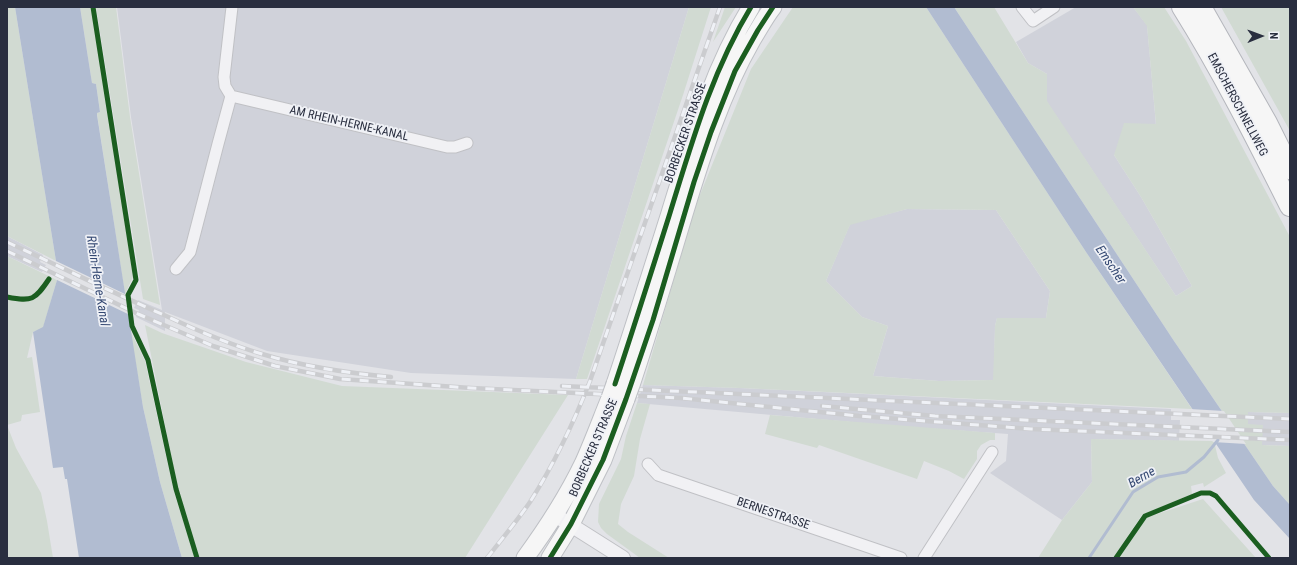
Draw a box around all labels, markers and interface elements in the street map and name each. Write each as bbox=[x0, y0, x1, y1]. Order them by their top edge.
north arrow bbox=[1241, 16, 1281, 56]
text: N bbox=[1267, 32, 1280, 39]
street label: EMSCHERSCHNELLWEG bbox=[1204, 51, 1270, 159]
street label: BORBECKER STRASSE bbox=[662, 81, 710, 185]
street label: AM RHEIN-HERNE-KANAL bbox=[288, 103, 410, 145]
water label: Rhein-Herne-Kanal bbox=[82, 235, 112, 327]
water label: Emscher bbox=[1091, 243, 1129, 287]
street label: BORBECKER STRASSE bbox=[567, 397, 621, 499]
water label: Berne bbox=[1126, 464, 1158, 492]
street label: BERNESTRASSE bbox=[735, 495, 811, 533]

